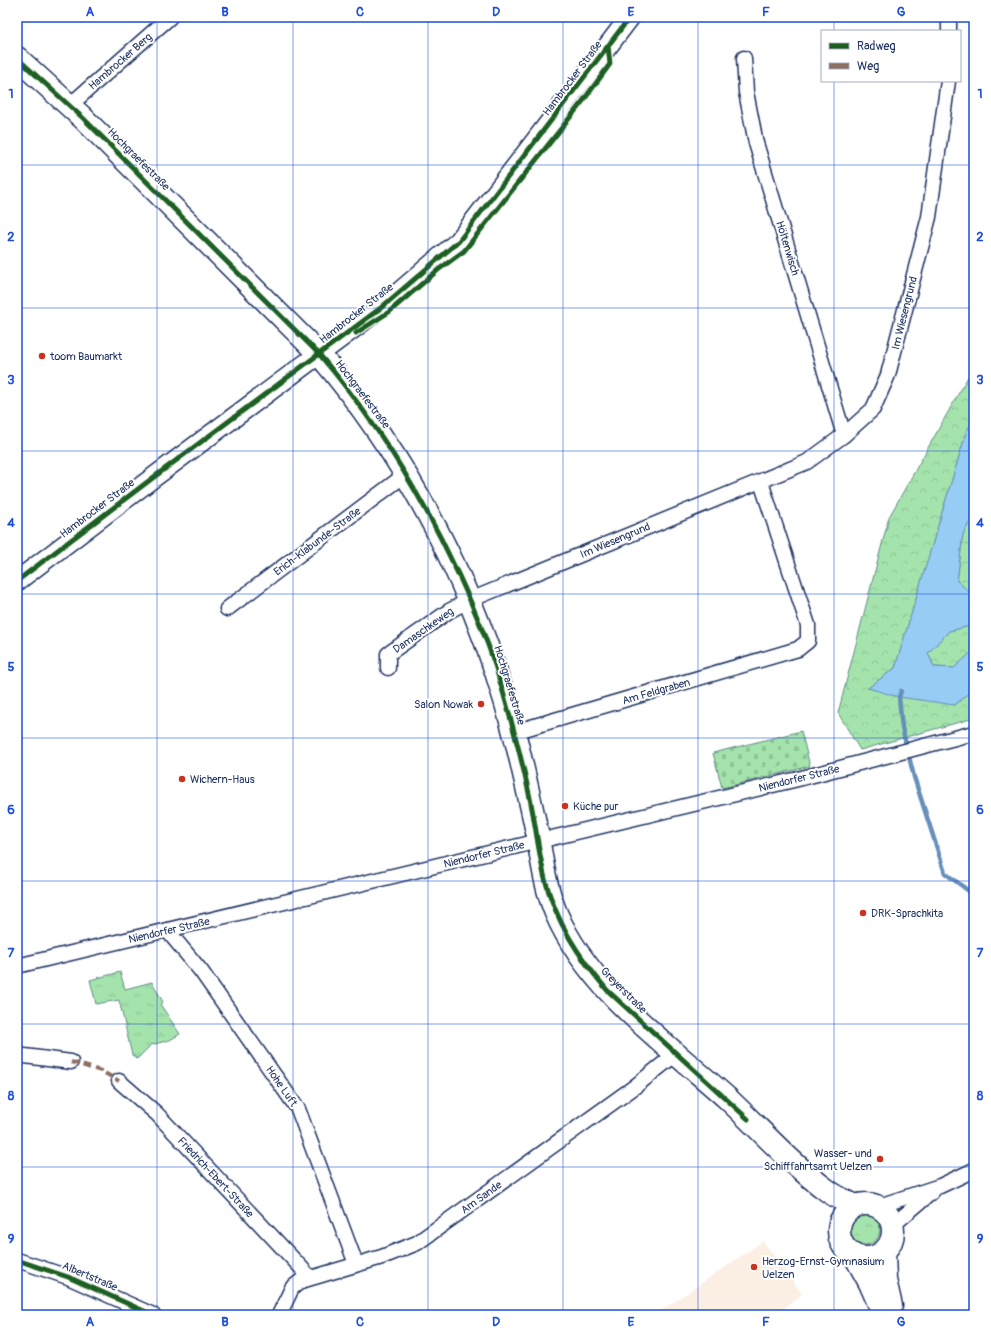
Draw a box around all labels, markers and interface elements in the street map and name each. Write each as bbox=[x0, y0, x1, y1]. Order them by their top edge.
text: A bbox=[86, 4, 95, 20]
text: B bbox=[221, 4, 229, 20]
text: C bbox=[356, 4, 364, 20]
text: D bbox=[492, 4, 500, 20]
text: E bbox=[628, 4, 635, 20]
text: F bbox=[762, 4, 770, 20]
text: G bbox=[897, 4, 906, 20]
street label: Hambrocker Berg bbox=[86, 30, 155, 92]
legend bbox=[821, 30, 961, 82]
street label: Hambrocker Straße bbox=[540, 38, 605, 118]
text: Radweg bbox=[857, 39, 895, 54]
text: Weg bbox=[857, 59, 879, 74]
text: 1 bbox=[8, 86, 14, 102]
text: 1 bbox=[977, 86, 983, 102]
street label: Hochgraefestraße bbox=[105, 126, 173, 194]
street label: Höltenwisch bbox=[773, 219, 802, 277]
text: 2 bbox=[7, 229, 15, 245]
text: 2 bbox=[976, 229, 984, 245]
street label: Im Wiesengrund bbox=[889, 275, 920, 351]
street label: Hambrocker Straße bbox=[317, 280, 396, 346]
place label: toom Baumarkt bbox=[49, 350, 123, 363]
marker: toom Baumarkt bbox=[37, 351, 47, 361]
street label: Hochgraefestraße bbox=[333, 357, 393, 432]
text: 3 bbox=[7, 372, 15, 388]
text: 3 bbox=[976, 372, 984, 388]
street label: Hambrocker Straße bbox=[57, 476, 138, 541]
street label: Erich-Klabunde-Straße bbox=[271, 504, 364, 578]
text: 4 bbox=[7, 515, 15, 531]
text: 4 bbox=[976, 515, 984, 531]
street label: Im Wiesengrund bbox=[578, 520, 652, 561]
street label: Damaschkeweg bbox=[390, 604, 456, 656]
street label: Hochgraefestraße bbox=[491, 644, 528, 727]
text: 5 bbox=[7, 659, 15, 675]
text: 5 bbox=[976, 659, 984, 675]
street label: Am Feldgraben bbox=[621, 676, 692, 707]
place label: Salon Nowak bbox=[414, 698, 473, 711]
marker: Salon Nowak bbox=[476, 699, 486, 709]
street label: Niendorfer Straße bbox=[757, 762, 841, 795]
place label: Wichern-Haus bbox=[190, 773, 255, 786]
marker: Wichern-Haus bbox=[177, 774, 187, 784]
place label: Küche pur bbox=[573, 800, 619, 813]
marker: Küche pur bbox=[560, 801, 570, 811]
text: 6 bbox=[7, 802, 15, 818]
text: 6 bbox=[976, 802, 984, 818]
street label: Niendorfer Straße bbox=[442, 838, 526, 871]
place label: DRK-Sprachkita bbox=[871, 907, 943, 920]
marker: DRK-Sprachkita bbox=[858, 908, 868, 918]
street label: Niendorfer Straße bbox=[127, 915, 211, 946]
text: 7 bbox=[8, 945, 15, 961]
text: 7 bbox=[977, 945, 984, 961]
street label: Greyerstraße bbox=[598, 964, 650, 1017]
street label: Hohe Luft bbox=[263, 1064, 301, 1110]
text: 8 bbox=[8, 1088, 15, 1104]
text: 8 bbox=[977, 1088, 984, 1104]
street label: Friedrich-Ebert-Straße bbox=[175, 1134, 257, 1221]
place label: Wasser- und Schifffahrtsamt Uelzen bbox=[764, 1147, 872, 1173]
marker: Wasser- und Schifffahrtsamt Uelzen bbox=[875, 1154, 885, 1164]
street label: Am Sande bbox=[458, 1178, 505, 1217]
text: 9 bbox=[8, 1231, 15, 1247]
text: 9 bbox=[977, 1231, 984, 1247]
place label: Herzog-Ernst-Gymnasium Uelzen bbox=[762, 1255, 885, 1281]
street label: Albertstraße bbox=[60, 1259, 120, 1294]
marker: Herzog-Ernst-Gymnasium Uelzen bbox=[749, 1262, 759, 1272]
text: A bbox=[86, 1314, 95, 1330]
text: B bbox=[221, 1314, 229, 1330]
text: C bbox=[356, 1314, 364, 1330]
text: D bbox=[492, 1314, 500, 1330]
text: E bbox=[628, 1314, 635, 1330]
text: F bbox=[762, 1314, 770, 1330]
text: G bbox=[897, 1314, 906, 1330]

